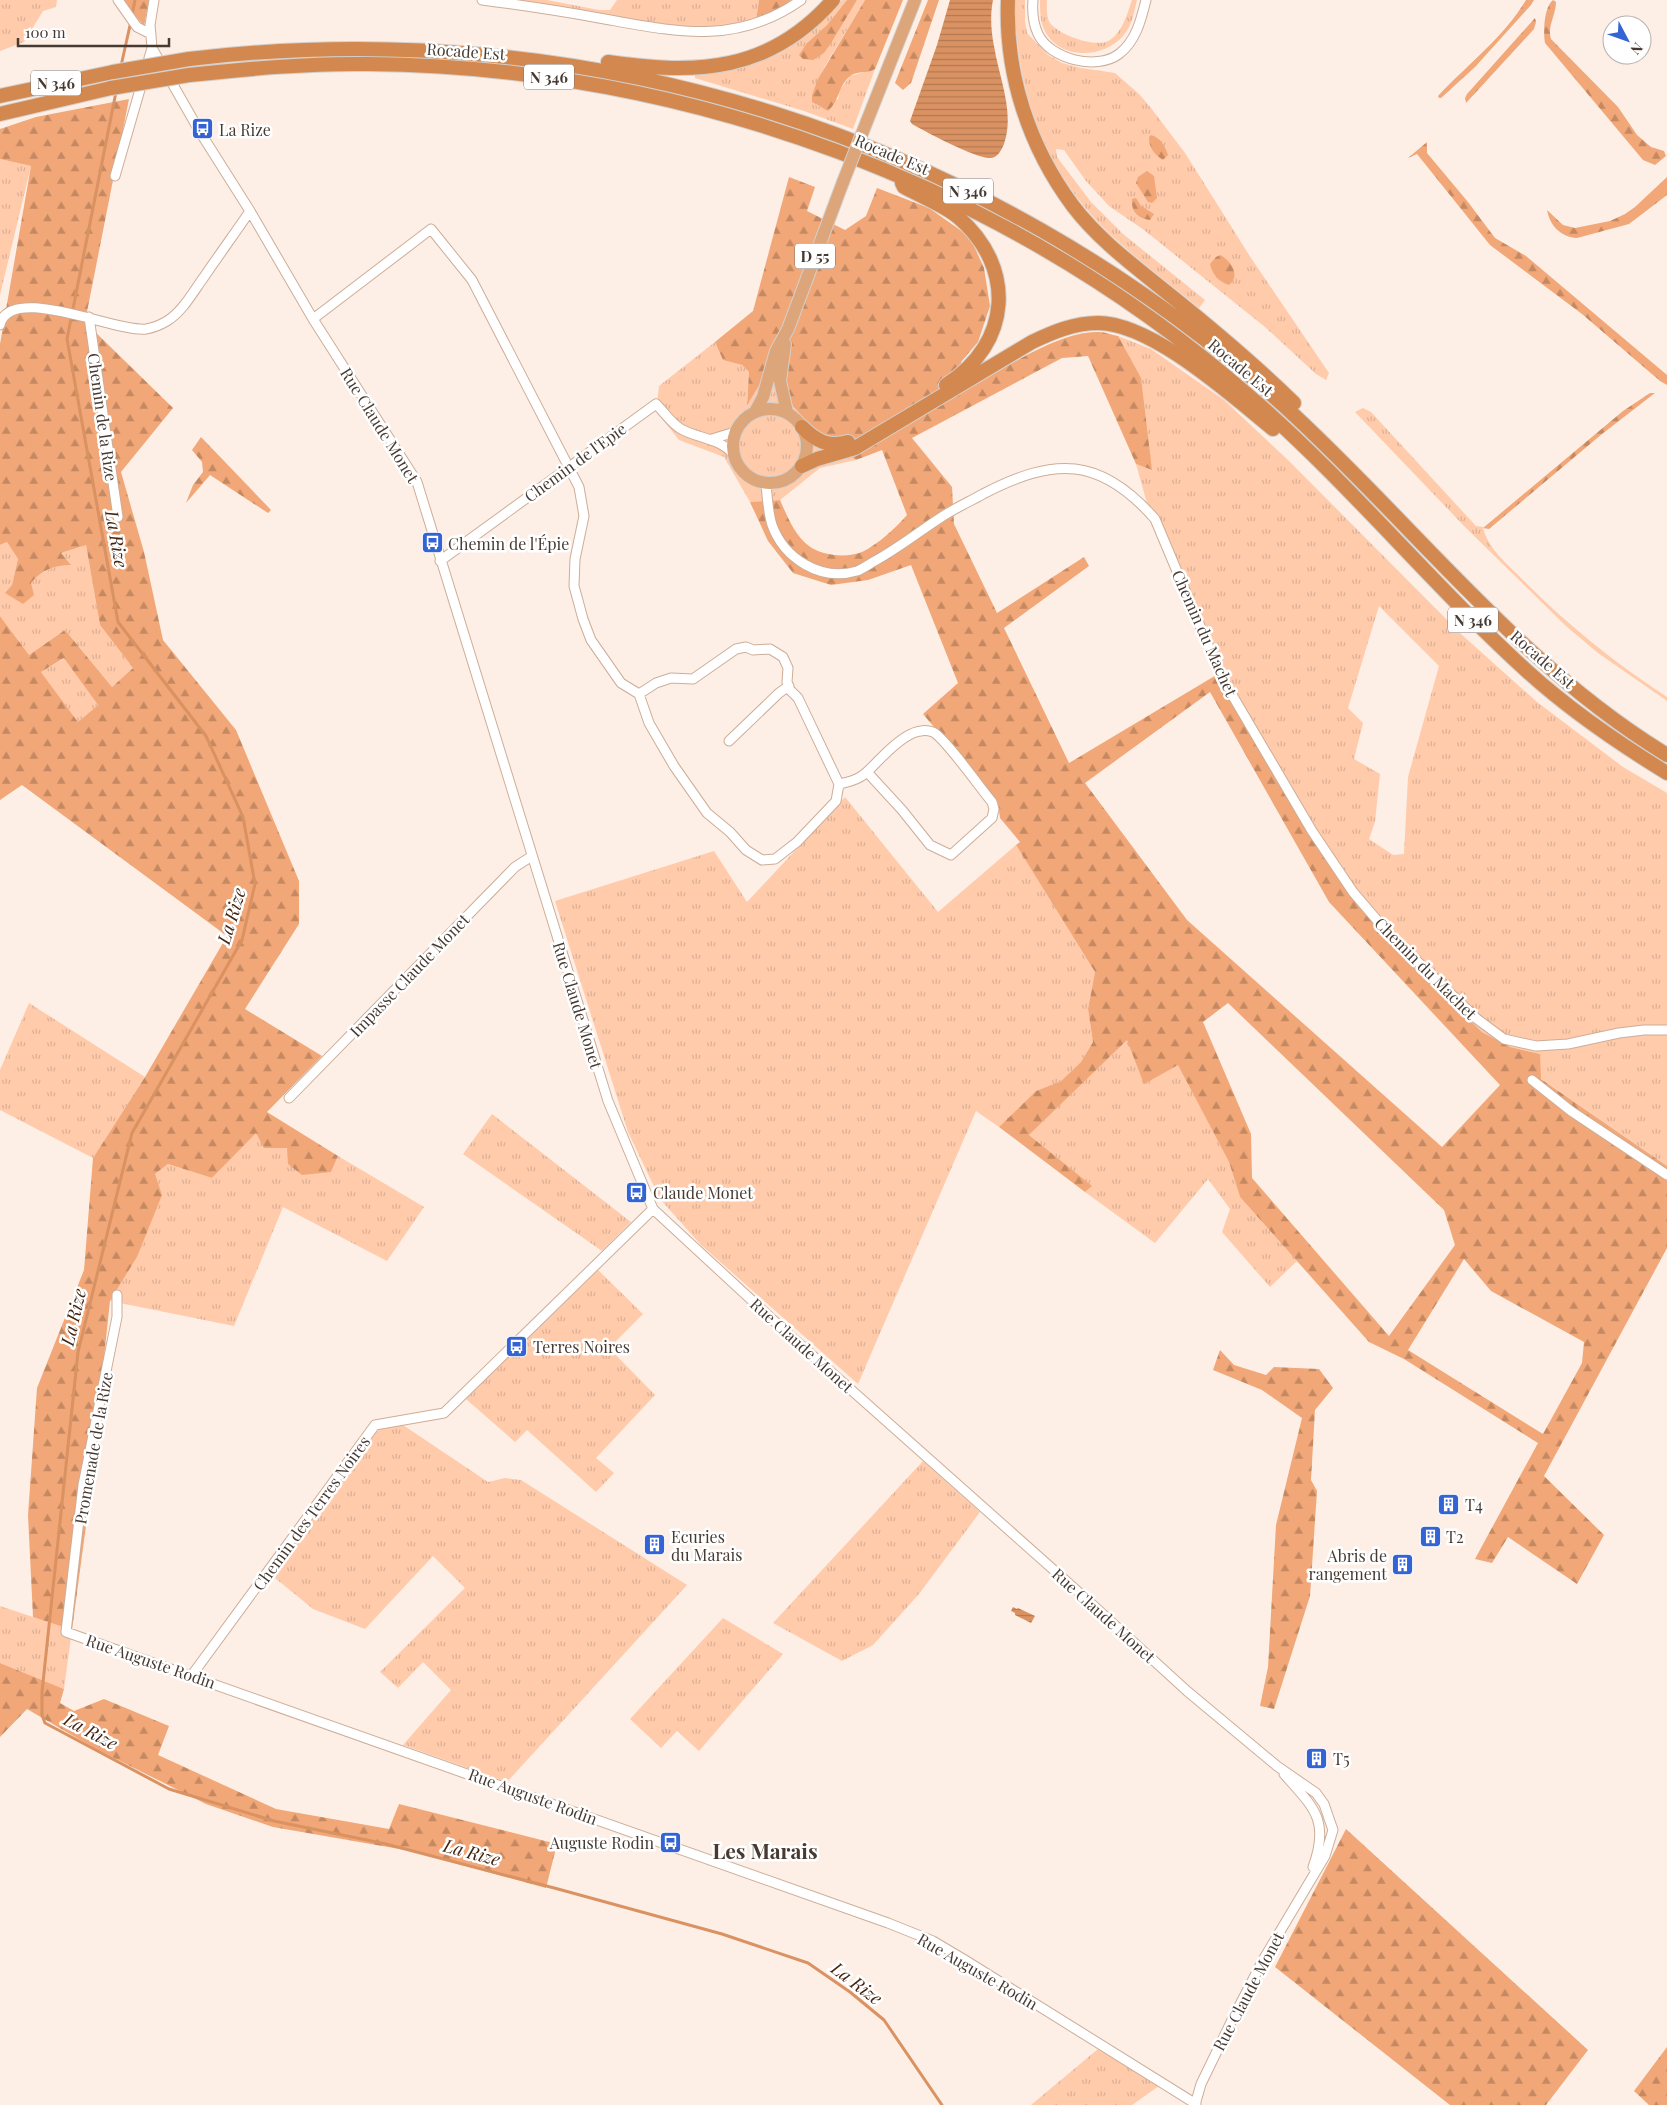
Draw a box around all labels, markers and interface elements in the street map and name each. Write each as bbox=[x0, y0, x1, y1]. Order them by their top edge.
scale bar bbox=[18, 15, 169, 47]
north arrow bbox=[1602, 15, 1652, 65]
text: 100 m bbox=[25, 22, 66, 42]
street label: Rocade Est bbox=[426, 38, 506, 64]
text: N bbox=[1627, 39, 1648, 59]
road number: N 346 bbox=[524, 64, 574, 90]
road number: N 346 bbox=[31, 70, 81, 96]
bus stop icon: La Rize bbox=[191, 117, 215, 141]
place label: La Rize bbox=[219, 119, 271, 140]
street label: Rocade Est bbox=[852, 129, 933, 179]
road number: N 346 bbox=[943, 178, 993, 204]
road number: D 55 bbox=[795, 244, 835, 268]
street label: Rocade Est bbox=[1204, 334, 1278, 401]
street label: Chemin de la Rize bbox=[84, 352, 122, 482]
street label: Rue Claude Monet bbox=[336, 364, 424, 487]
street label: Chemin de l'Epie bbox=[520, 418, 630, 506]
water label: La Rize bbox=[100, 508, 134, 570]
bus stop icon: Chemin de l'Épie bbox=[420, 531, 444, 555]
place label: Chemin de l'Épie bbox=[448, 533, 569, 554]
street label: Chemin du Machet bbox=[1168, 566, 1242, 700]
road number: N 346 bbox=[1448, 608, 1498, 632]
street label: Rocade Est bbox=[1506, 625, 1580, 693]
water label: La Rize bbox=[211, 885, 251, 948]
street label: Impasse Claude Monet bbox=[345, 909, 473, 1041]
street label: Chemin du Machet bbox=[1370, 912, 1482, 1024]
street label: Rue Claude Monet bbox=[549, 939, 607, 1071]
bus stop icon: Claude Monet bbox=[625, 1180, 649, 1204]
place label: Claude Monet bbox=[653, 1182, 753, 1203]
water label: La Rize bbox=[55, 1286, 91, 1349]
street label: Rue Claude Monet bbox=[746, 1293, 858, 1397]
bus stop icon: Terres Noires bbox=[505, 1334, 529, 1358]
place label: Terres Noires bbox=[533, 1336, 630, 1357]
street label: Promenade de la Rize bbox=[69, 1370, 117, 1526]
street label: Chemin des Terres Noires bbox=[248, 1432, 374, 1594]
building icon: T4 bbox=[1437, 1492, 1461, 1516]
place label: T4 bbox=[1465, 1494, 1483, 1515]
building icon: T2 bbox=[1418, 1524, 1442, 1548]
place label: Ecuries du Marais bbox=[671, 1526, 742, 1565]
place label: T2 bbox=[1446, 1526, 1464, 1547]
building icon: Ecuries du Marais bbox=[643, 1533, 667, 1557]
place label: Abris de rangement bbox=[1309, 1545, 1387, 1584]
building icon: Abris de rangement bbox=[1391, 1552, 1415, 1576]
street label: Rue Claude Monet bbox=[1048, 1563, 1160, 1667]
street label: Rue Auguste Rodin bbox=[84, 1629, 219, 1693]
water label: La Rize bbox=[59, 1706, 122, 1755]
building icon: T5 bbox=[1305, 1746, 1329, 1770]
place label: T5 bbox=[1333, 1748, 1350, 1769]
street label: Rue Auguste Rodin bbox=[466, 1763, 601, 1829]
bus stop icon: Auguste Rodin bbox=[658, 1830, 682, 1854]
place label: Auguste Rodin bbox=[549, 1832, 654, 1853]
water label: La Rize bbox=[440, 1833, 503, 1871]
district label: Les Marais bbox=[712, 1836, 818, 1864]
street label: Rue Auguste Rodin bbox=[914, 1928, 1042, 2014]
street label: Rue Claude Monet bbox=[1208, 1928, 1288, 2054]
water label: La Rize bbox=[826, 1955, 887, 2010]

